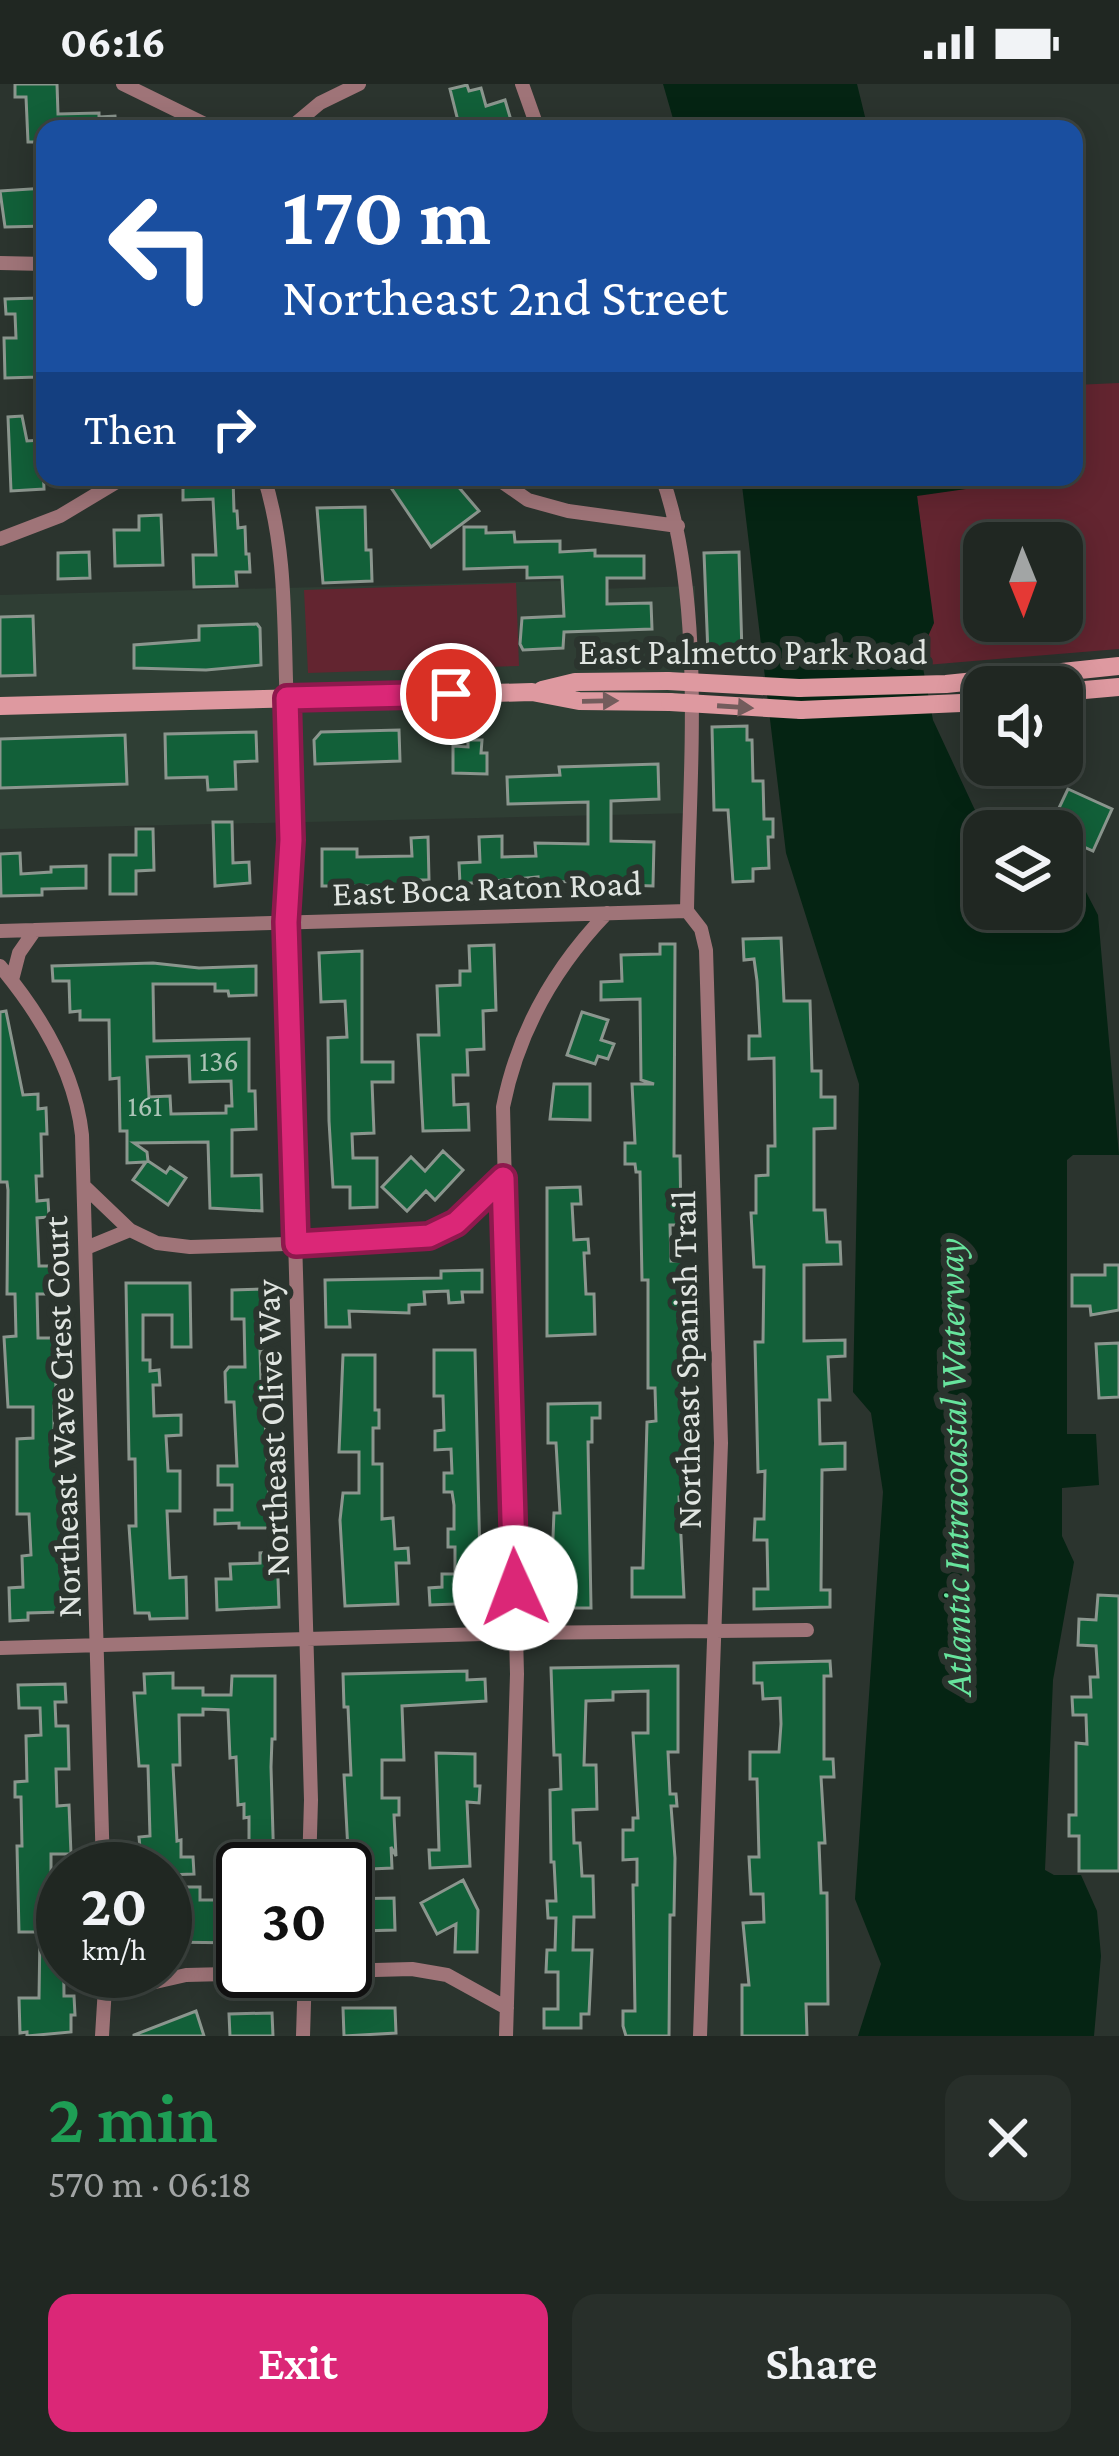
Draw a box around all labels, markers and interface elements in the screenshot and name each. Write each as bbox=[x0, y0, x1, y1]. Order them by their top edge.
text: 06:16 bbox=[60, 17, 166, 67]
icon: left bbox=[84, 168, 240, 324]
text: 170 m bbox=[282, 169, 491, 262]
text: Northeast 2nd Street bbox=[282, 267, 728, 327]
icon: right bbox=[201, 396, 267, 462]
text: Then bbox=[84, 404, 177, 454]
north arrow bbox=[963, 522, 1083, 642]
map controls bbox=[963, 522, 1083, 930]
street label: East Palmetto Park Road bbox=[578, 632, 928, 672]
pin bbox=[400, 643, 502, 745]
icon: arrive bbox=[418, 661, 484, 727]
button: sound bbox=[963, 666, 1083, 786]
one-way arrow bbox=[582, 691, 620, 711]
one-way arrow bbox=[717, 698, 755, 717]
button: layers bbox=[963, 810, 1083, 930]
street label: East Boca Raton Road bbox=[331, 863, 643, 913]
house number: 136 bbox=[199, 1044, 239, 1077]
house number: 161 bbox=[127, 1089, 163, 1122]
street label: Northeast Spanish Trail bbox=[663, 1190, 709, 1530]
street label: Northeast Wave Crest Court bbox=[35, 1214, 89, 1619]
water label: Atlantic Intracoastal Waterway bbox=[928, 1237, 980, 1698]
street label: Northeast Olive Way bbox=[247, 1278, 297, 1577]
position arrow bbox=[452, 1525, 578, 1651]
speed limit sign: 30 bbox=[216, 1842, 372, 1998]
text: 20 bbox=[80, 1871, 148, 1938]
text: km/h bbox=[82, 1933, 146, 1966]
button: close bbox=[945, 2075, 1071, 2201]
text: 2 min bbox=[48, 2077, 218, 2157]
text: 570 m · 06:18 bbox=[48, 2162, 252, 2205]
button: Exit bbox=[48, 2294, 548, 2432]
button: Share bbox=[572, 2294, 1071, 2432]

